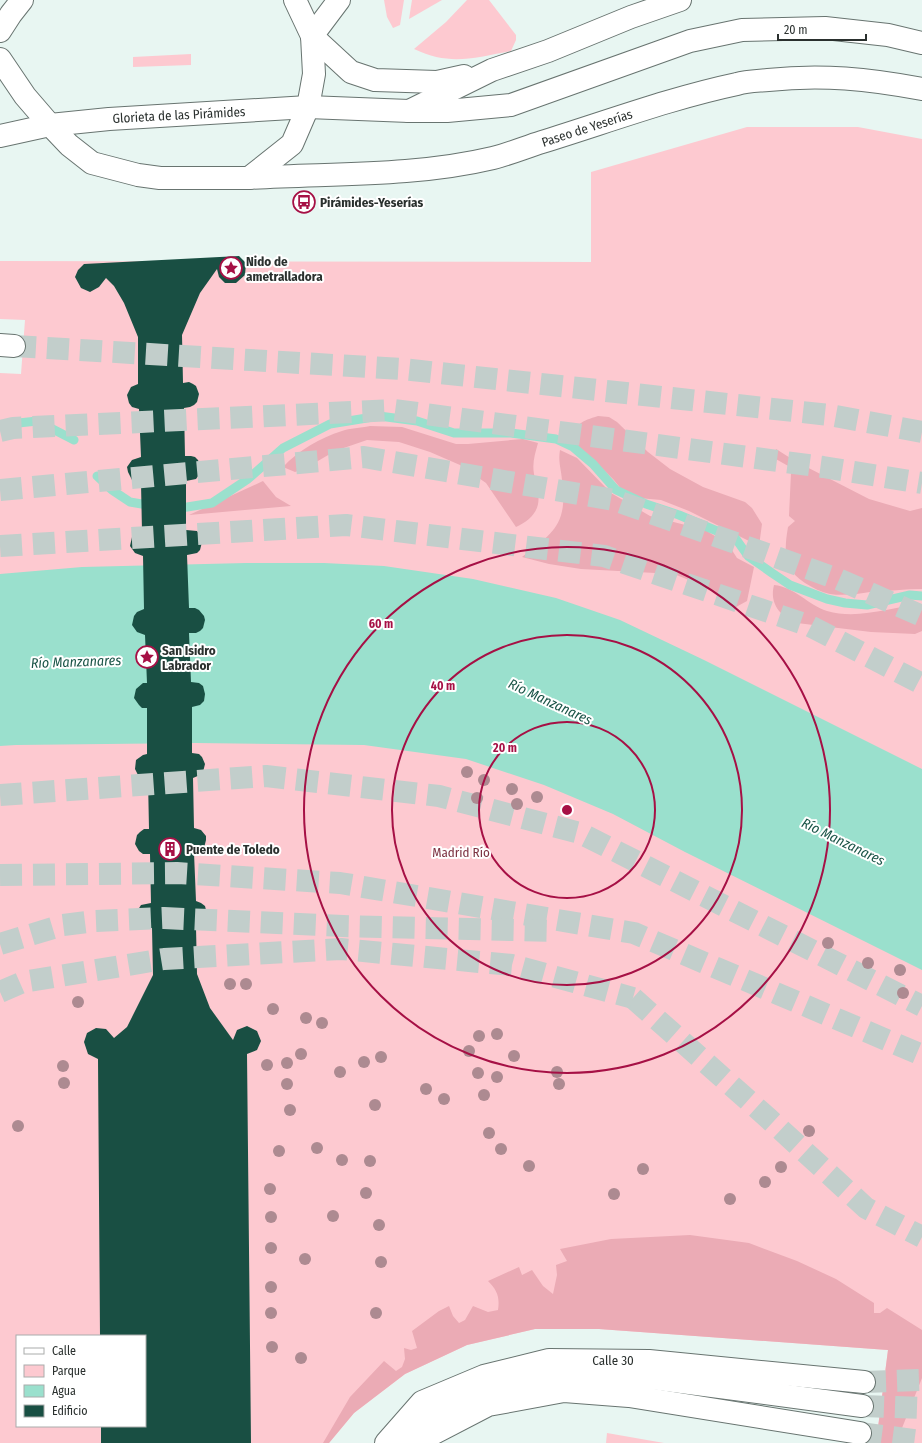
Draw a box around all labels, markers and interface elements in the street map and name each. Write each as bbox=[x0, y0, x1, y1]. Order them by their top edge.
scale bar bbox=[778, 16, 866, 42]
text: 20 m bbox=[784, 23, 808, 37]
street label: Glorieta de las Pirámides bbox=[112, 104, 246, 126]
street label: Paseo de Yeserías bbox=[540, 106, 635, 150]
bus stop icon: Pirámides-Yeserías bbox=[291, 189, 317, 215]
place label: Pirámides-Yeserías bbox=[320, 195, 424, 210]
place label: Nido de ametralladora bbox=[246, 254, 323, 284]
place icon: Nido de ametralladora bbox=[218, 255, 244, 281]
text: 60 m bbox=[369, 617, 393, 631]
place label: San Isidro Labrador bbox=[162, 643, 216, 673]
place icon: San Isidro Labrador bbox=[134, 644, 160, 670]
water label: Río Manzanares bbox=[31, 652, 122, 672]
water label: Río Manzanares bbox=[505, 675, 595, 729]
text: 40 m bbox=[431, 679, 455, 693]
text: 20 m bbox=[492, 741, 517, 755]
centre of rings bbox=[560, 803, 574, 817]
water label: Río Manzanares bbox=[799, 815, 887, 869]
building icon: Puente de Toledo bbox=[157, 836, 183, 862]
place label: Puente de Toledo bbox=[186, 842, 280, 857]
park label: Madrid Río bbox=[432, 845, 490, 860]
legend bbox=[16, 1335, 146, 1427]
text: Calle bbox=[52, 1344, 76, 1358]
street label: Calle 30 bbox=[592, 1353, 634, 1368]
text: Parque bbox=[52, 1364, 86, 1378]
text: Agua bbox=[52, 1384, 76, 1398]
text: Edificio bbox=[52, 1404, 88, 1418]

